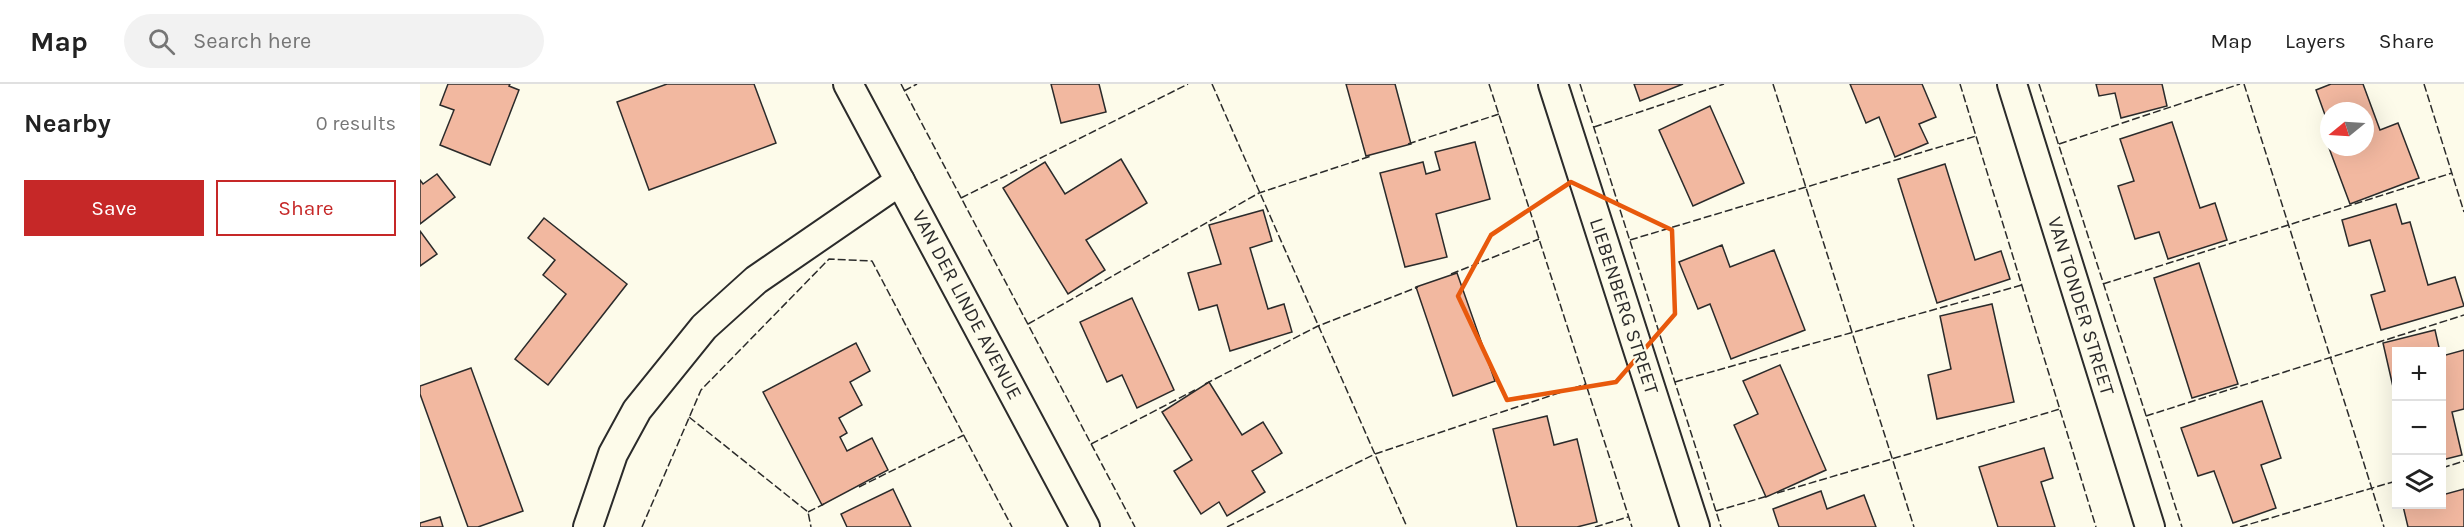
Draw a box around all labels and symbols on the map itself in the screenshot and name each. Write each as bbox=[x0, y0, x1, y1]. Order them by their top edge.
north arrow bbox=[2320, 102, 2374, 156]
street label: VAN DER LINDE AVENUE bbox=[907, 206, 1027, 404]
street label: VAN TONDER STREET bbox=[2043, 214, 2119, 398]
street label: LIEBENBERG STREET bbox=[1585, 215, 1663, 397]

